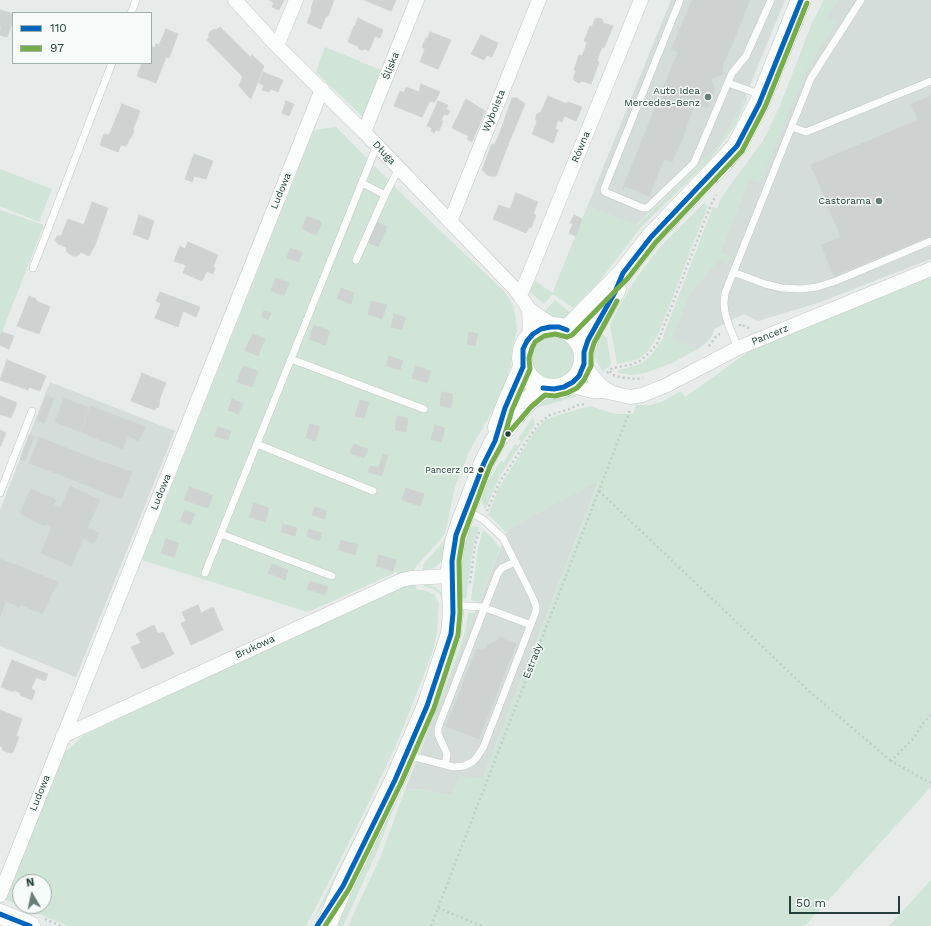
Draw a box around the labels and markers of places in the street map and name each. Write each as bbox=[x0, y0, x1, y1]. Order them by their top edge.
place label: Auto Idea Mercedes-Benz bbox=[624, 85, 700, 108]
marker: Auto Idea Mercedes-Benz bbox=[703, 92, 713, 102]
place label: Castorama bbox=[818, 195, 871, 207]
marker: Castorama bbox=[874, 196, 884, 206]
unlabelled marker bbox=[503, 429, 513, 439]
place label: Pancerz 02 bbox=[425, 465, 474, 475]
marker: Pancerz 02 bbox=[476, 465, 486, 475]

